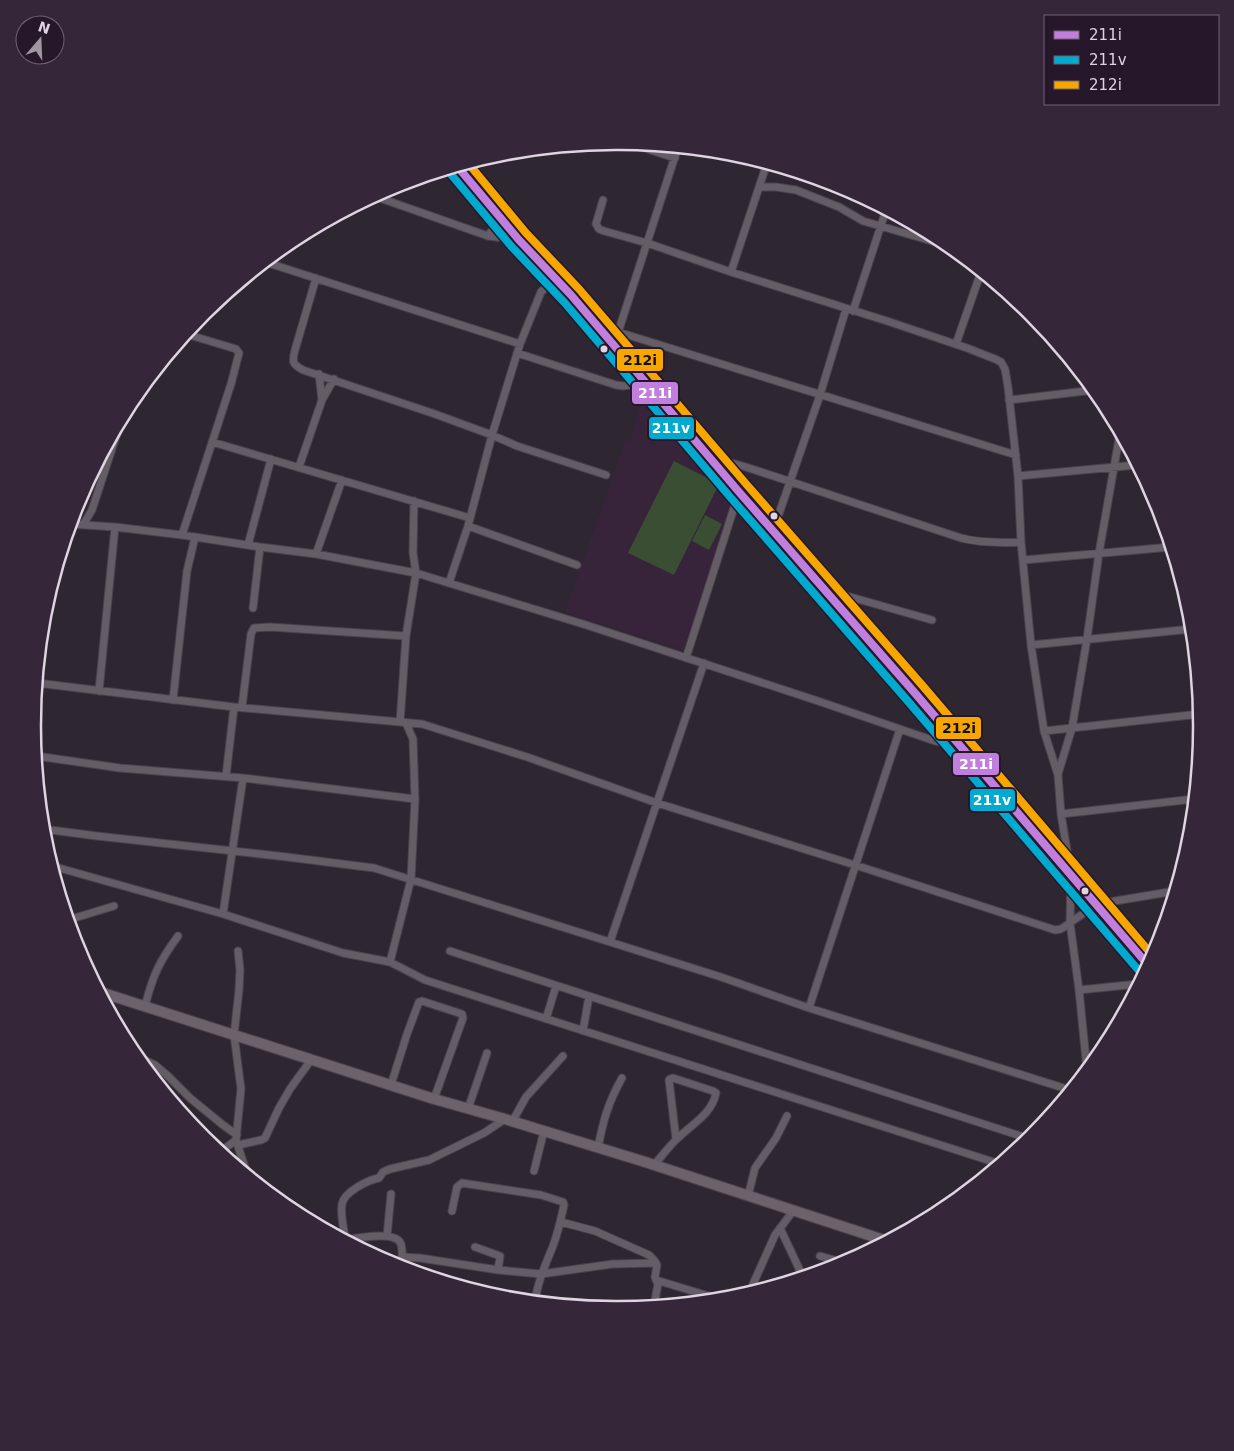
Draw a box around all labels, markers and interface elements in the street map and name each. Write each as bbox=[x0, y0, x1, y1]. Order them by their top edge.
north arrow bbox=[15, 15, 65, 65]
legend bbox=[1044, 15, 1219, 105]
text: N bbox=[36, 18, 52, 37]
text: 211i bbox=[1089, 26, 1122, 44]
text: 211v bbox=[1089, 51, 1127, 69]
text: 212i bbox=[1089, 76, 1122, 94]
unlabelled marker bbox=[599, 344, 609, 354]
line badge: 212i bbox=[616, 348, 664, 372]
text: 212i bbox=[623, 352, 657, 368]
line badge: 211i bbox=[631, 381, 679, 405]
text: 211i bbox=[638, 385, 672, 401]
line badge: 211v bbox=[648, 416, 695, 440]
text: 211v bbox=[652, 420, 690, 436]
unlabelled marker bbox=[769, 511, 779, 521]
line badge: 212i bbox=[935, 716, 982, 740]
text: 212i bbox=[942, 720, 976, 736]
line badge: 211i bbox=[952, 752, 1000, 776]
text: 211i bbox=[959, 756, 993, 772]
line badge: 211v bbox=[969, 788, 1016, 812]
text: 211v bbox=[973, 792, 1011, 808]
unlabelled marker bbox=[1080, 886, 1090, 896]

